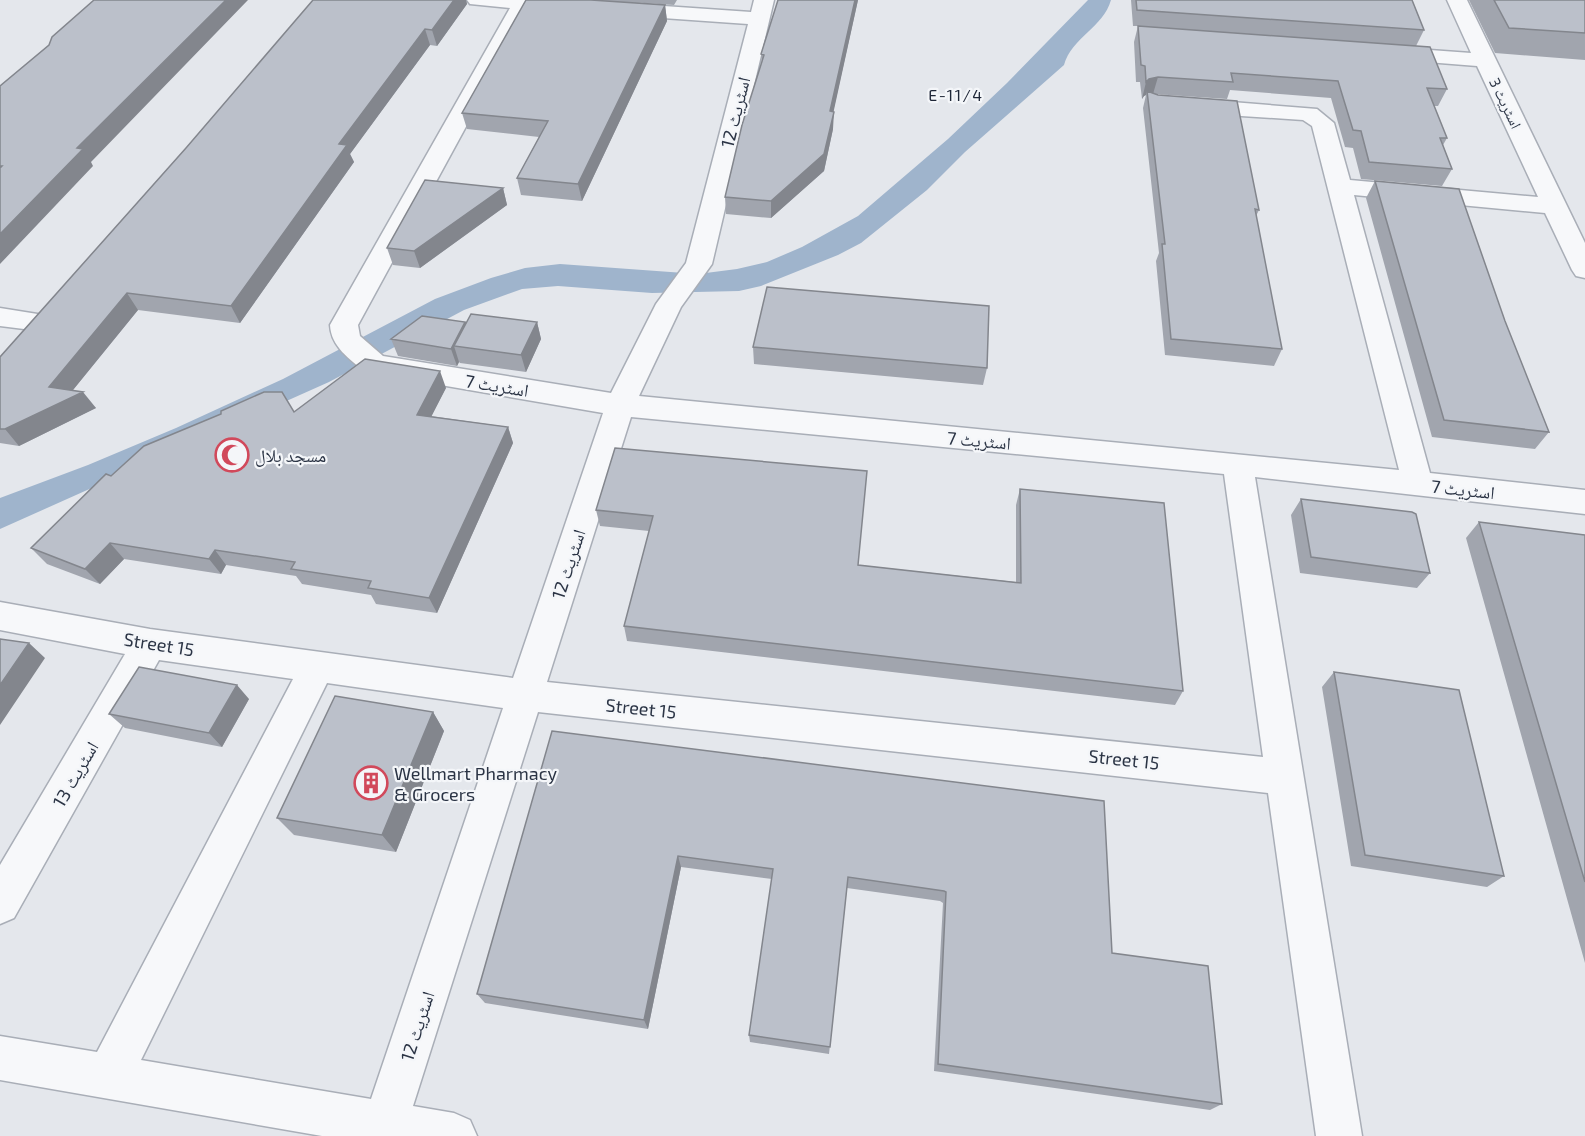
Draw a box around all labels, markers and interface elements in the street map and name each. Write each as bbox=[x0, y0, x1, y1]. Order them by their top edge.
street label: اسٹریٹ 12 bbox=[716, 74, 755, 150]
street label: اسٹریٹ 3 bbox=[1485, 75, 1526, 132]
district label: E-11/4 bbox=[928, 85, 984, 104]
street label: اسٹریٹ 7 bbox=[464, 369, 530, 401]
street label: اسٹریٹ 7 bbox=[946, 426, 1012, 454]
mosque icon: مسجد بلال bbox=[214, 437, 250, 473]
place label: مسجد بلال bbox=[255, 444, 326, 467]
street label: اسٹریٹ 7 bbox=[1430, 475, 1496, 504]
street label: اسٹریٹ 12 bbox=[546, 526, 590, 602]
street label: Street 15 bbox=[122, 628, 196, 660]
street label: Street 15 bbox=[605, 693, 677, 723]
street label: اسٹریٹ 13 bbox=[47, 737, 103, 811]
street label: Street 15 bbox=[1088, 744, 1160, 774]
place label: Wellmart Pharmacy & Grocers bbox=[394, 762, 557, 805]
building icon: Wellmart Pharmacy & Grocers bbox=[353, 765, 389, 801]
street label: اسٹریٹ 12 bbox=[395, 988, 439, 1064]

